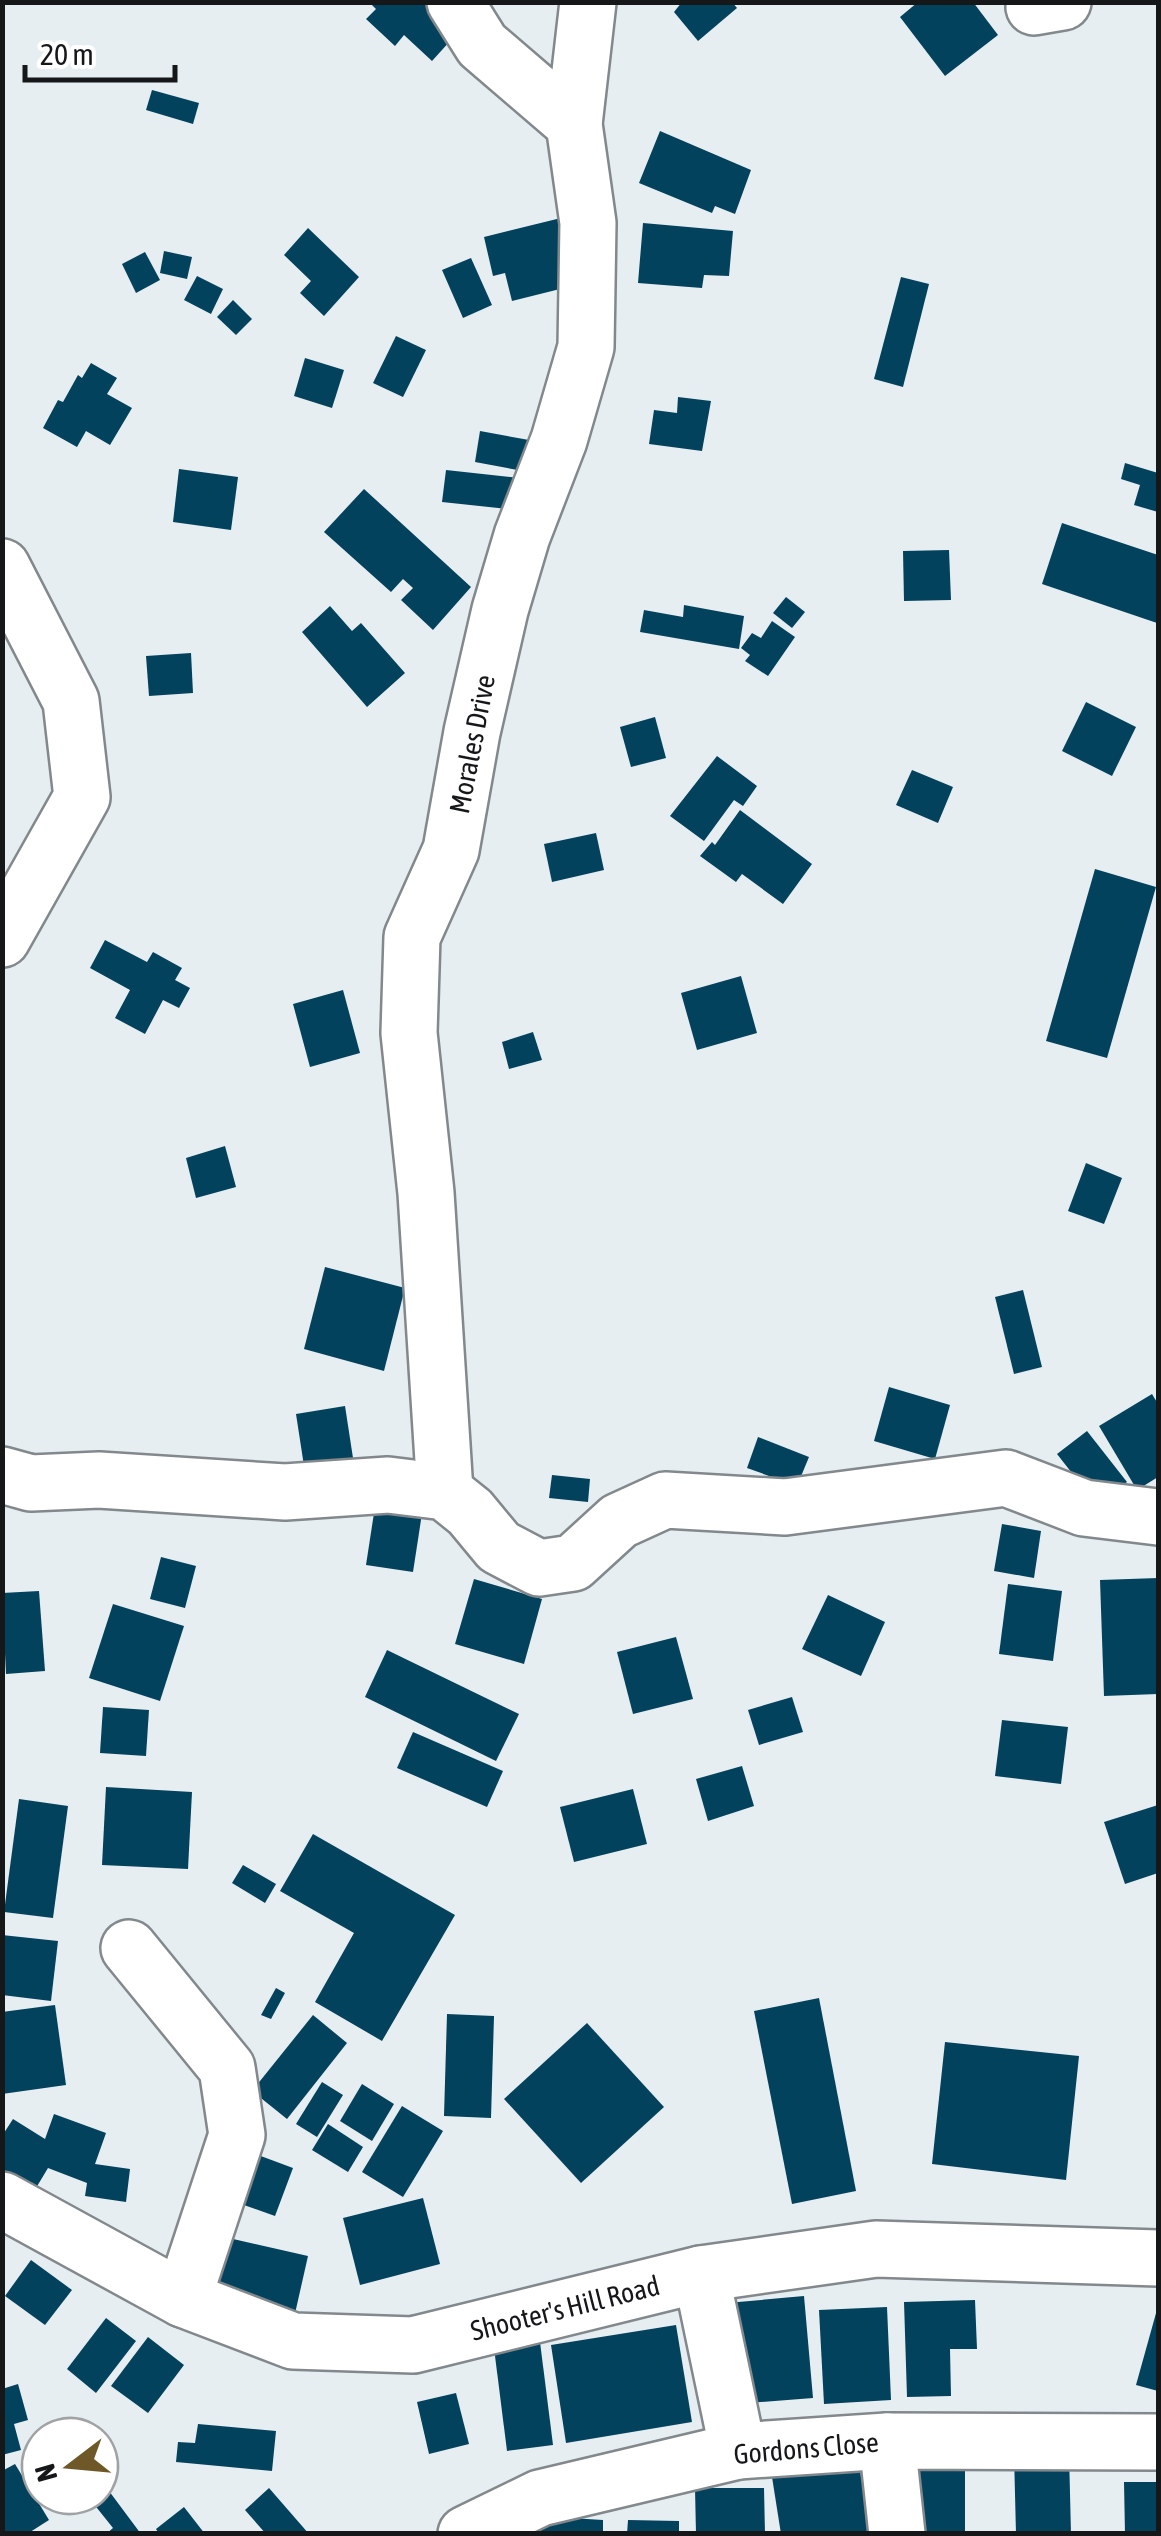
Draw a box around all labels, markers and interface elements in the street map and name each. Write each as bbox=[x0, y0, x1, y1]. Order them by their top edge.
scale bar bbox=[25, 20, 175, 82]
text: 20 m bbox=[40, 37, 94, 71]
street label: Morales Drive bbox=[443, 672, 501, 816]
street label: Shooter's Hill Road bbox=[467, 2269, 663, 2347]
north arrow bbox=[20, 2416, 120, 2516]
street label: Gordons Close bbox=[732, 2426, 880, 2470]
text: N bbox=[28, 2461, 64, 2485]

